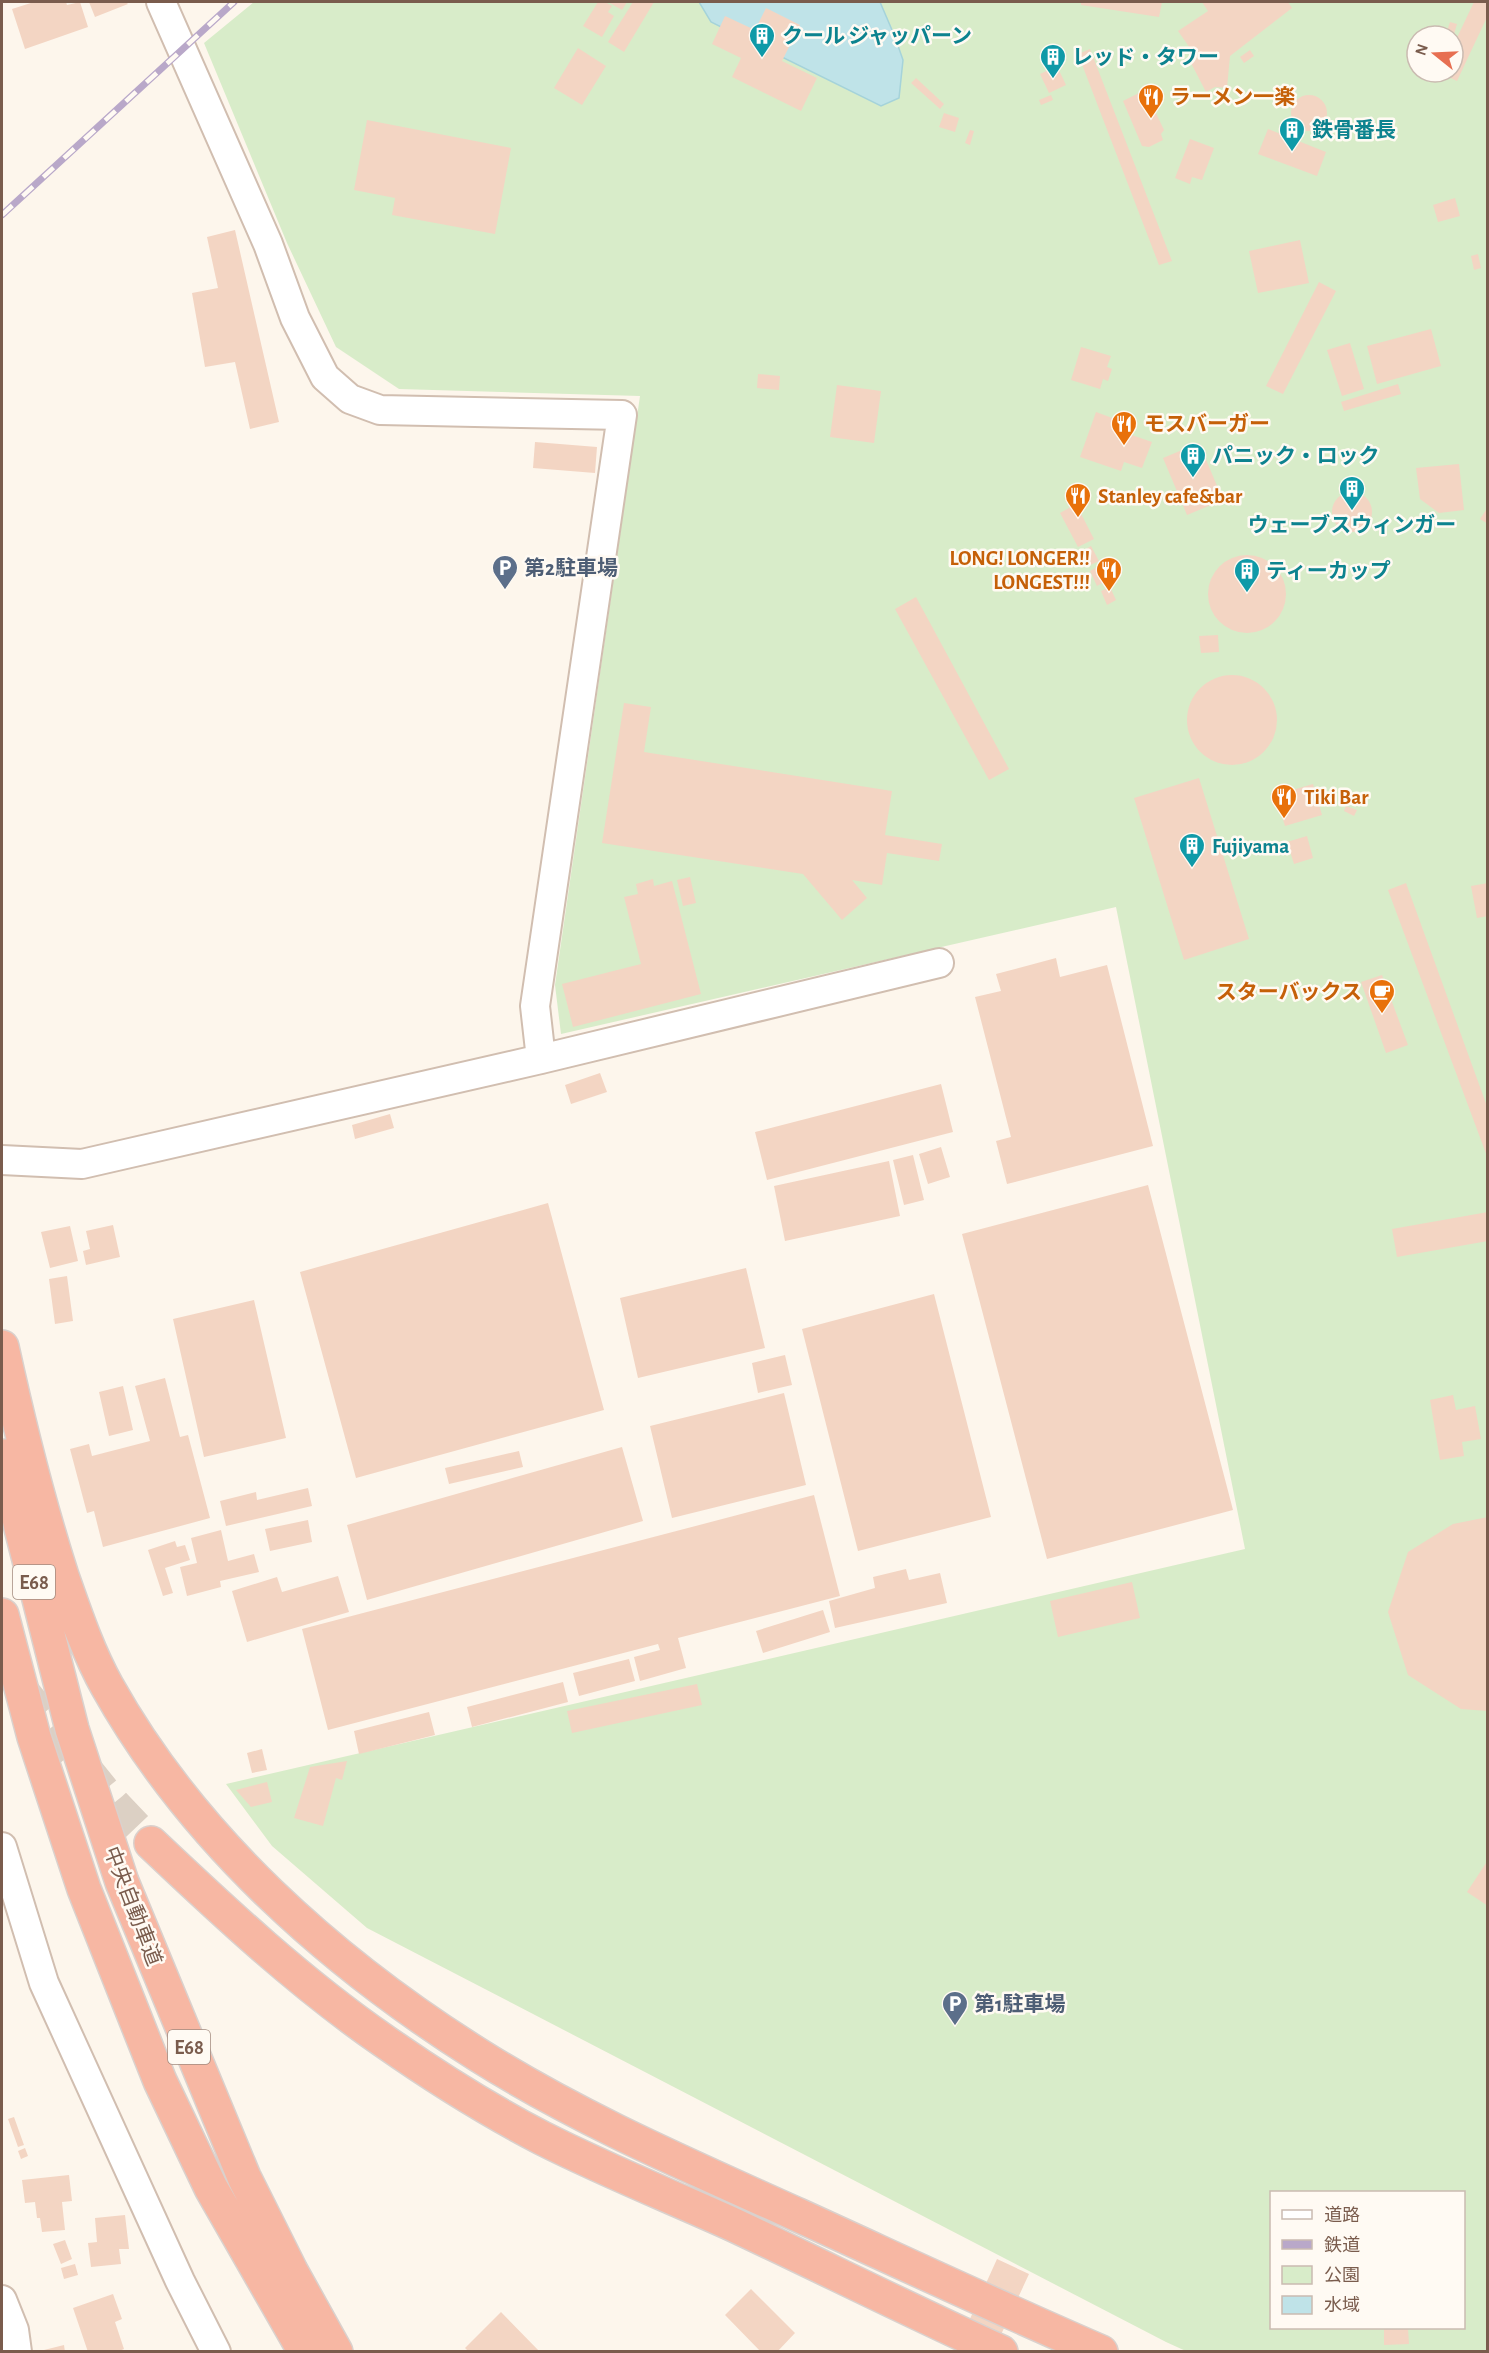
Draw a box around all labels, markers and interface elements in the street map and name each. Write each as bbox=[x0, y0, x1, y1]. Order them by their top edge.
building icon: クール ジャッパーン bbox=[747, 21, 777, 59]
north arrow bbox=[1405, 24, 1465, 84]
place label: クール ジャッパーン bbox=[782, 25, 972, 47]
building icon: レッド・タワー bbox=[1038, 42, 1068, 80]
text: N bbox=[1412, 42, 1431, 57]
place label: レッド・タワー bbox=[1072, 46, 1219, 68]
restaurant icon: ラーメン一楽 bbox=[1136, 82, 1166, 120]
place label: ラーメン一楽 bbox=[1170, 86, 1295, 108]
building icon: 鉄骨番長 bbox=[1277, 115, 1307, 153]
place label: 鉄骨番長 bbox=[1312, 118, 1396, 141]
restaurant icon: モスバーガー bbox=[1109, 409, 1139, 447]
place label: モスバーガー bbox=[1144, 412, 1270, 435]
building icon: パニック・ロック bbox=[1178, 441, 1208, 479]
place label: パニック・ロック bbox=[1212, 445, 1380, 467]
building icon: ウェーブスウィンガー bbox=[1337, 474, 1367, 512]
restaurant icon: Stanley cafe&bar bbox=[1063, 481, 1093, 519]
place label: Stanley cafe&bar bbox=[1098, 486, 1243, 507]
place label: ウェーブスウィンガー bbox=[1248, 513, 1456, 536]
place label: LONG! LONGER!! LONGEST!!! bbox=[950, 548, 1090, 593]
parking icon: 第2駐車場 bbox=[490, 553, 520, 591]
restaurant icon: LONG! LONGER!! LONGEST!!! bbox=[1094, 555, 1124, 593]
building icon: ティーカップ bbox=[1232, 556, 1262, 594]
place label: 第2駐車場 bbox=[524, 557, 618, 579]
place label: ティーカップ bbox=[1266, 560, 1391, 582]
restaurant icon: Tiki Bar bbox=[1269, 782, 1299, 820]
place label: Tiki Bar bbox=[1304, 787, 1369, 808]
building icon: Fujiyama bbox=[1177, 831, 1207, 869]
place label: Fujiyama bbox=[1212, 836, 1289, 857]
cafe icon: スターバックス bbox=[1367, 977, 1397, 1015]
place label: スターバックス bbox=[1216, 981, 1362, 1003]
road number: E68 bbox=[13, 1565, 55, 1599]
street label: 中央自動車道 bbox=[100, 1843, 166, 1969]
parking icon: 第1駐車場 bbox=[940, 1989, 970, 2027]
place label: 第1駐車場 bbox=[974, 1993, 1066, 2015]
road number: E68 bbox=[168, 2030, 210, 2064]
legend bbox=[1270, 2191, 1465, 2329]
text: 道路 bbox=[1324, 2205, 1360, 2225]
text: 鉄道 bbox=[1324, 2235, 1360, 2255]
text: 公園 bbox=[1324, 2266, 1360, 2285]
text: 水域 bbox=[1324, 2296, 1360, 2315]

